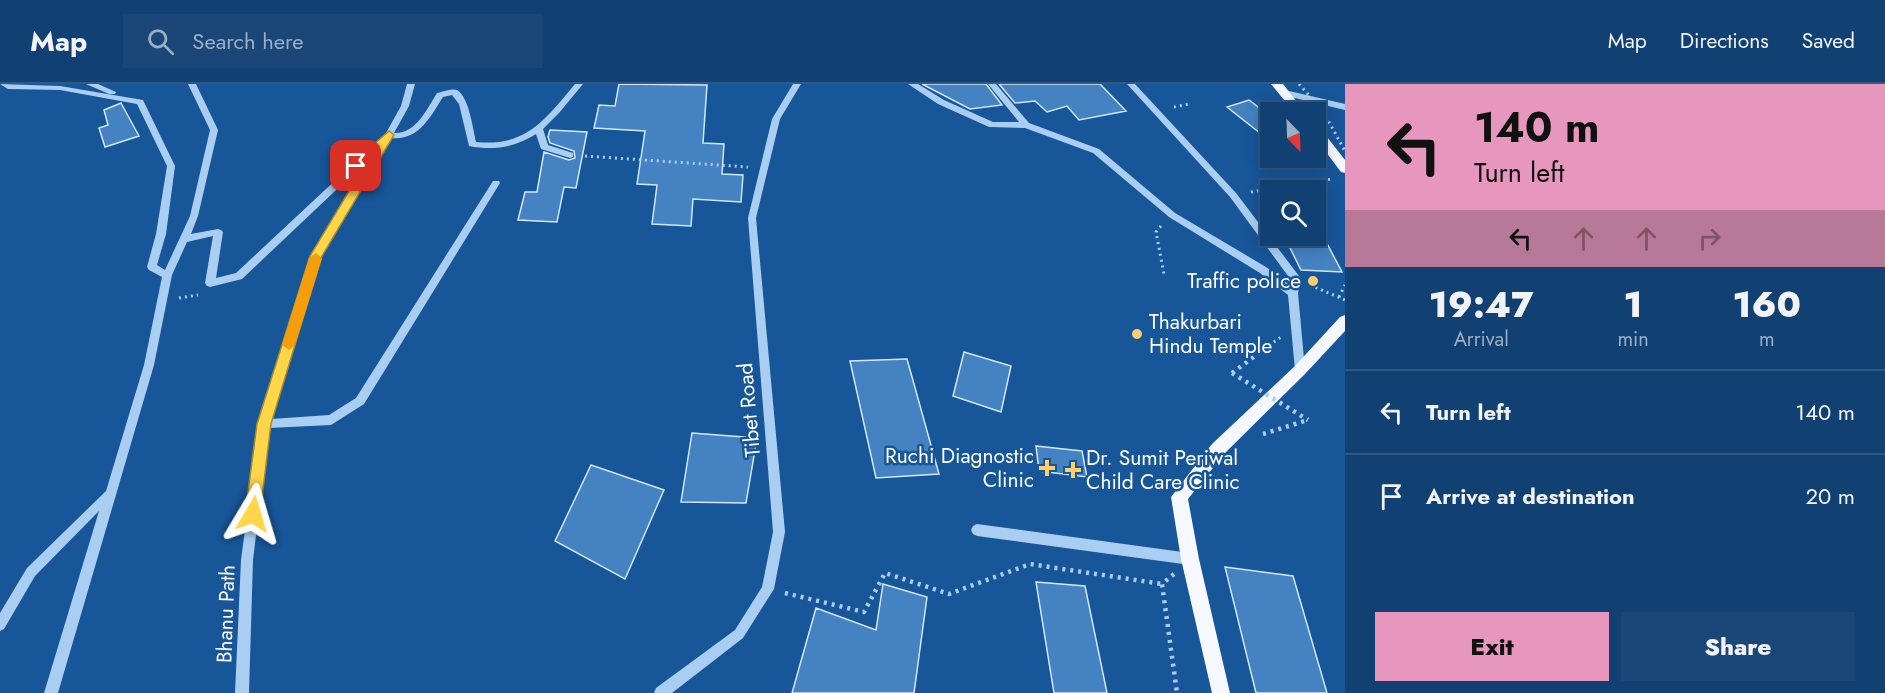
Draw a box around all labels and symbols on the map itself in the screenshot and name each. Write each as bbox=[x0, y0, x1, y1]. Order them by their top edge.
north arrow bbox=[1260, 102, 1326, 168]
pin bbox=[330, 140, 381, 191]
place label: Traffic police bbox=[1187, 266, 1301, 296]
marker: Traffic police bbox=[1306, 274, 1320, 288]
place label: Thakurbari Hindu Temple bbox=[1149, 307, 1272, 361]
marker: Thakurbari Hindu Temple bbox=[1130, 327, 1144, 341]
street label: Tibet Road bbox=[730, 362, 768, 458]
place label: Ruchi Diagnostic Clinic bbox=[885, 441, 1034, 495]
place label: Dr. Sumit Periwal Child Care Clinic bbox=[1086, 443, 1240, 497]
marker: Ruchi Diagnostic Clinic bbox=[1038, 459, 1056, 477]
marker: Dr. Sumit Periwal Child Care Clinic bbox=[1064, 461, 1082, 479]
position arrow bbox=[221, 482, 285, 546]
street label: Bhanu Path bbox=[209, 564, 243, 664]

